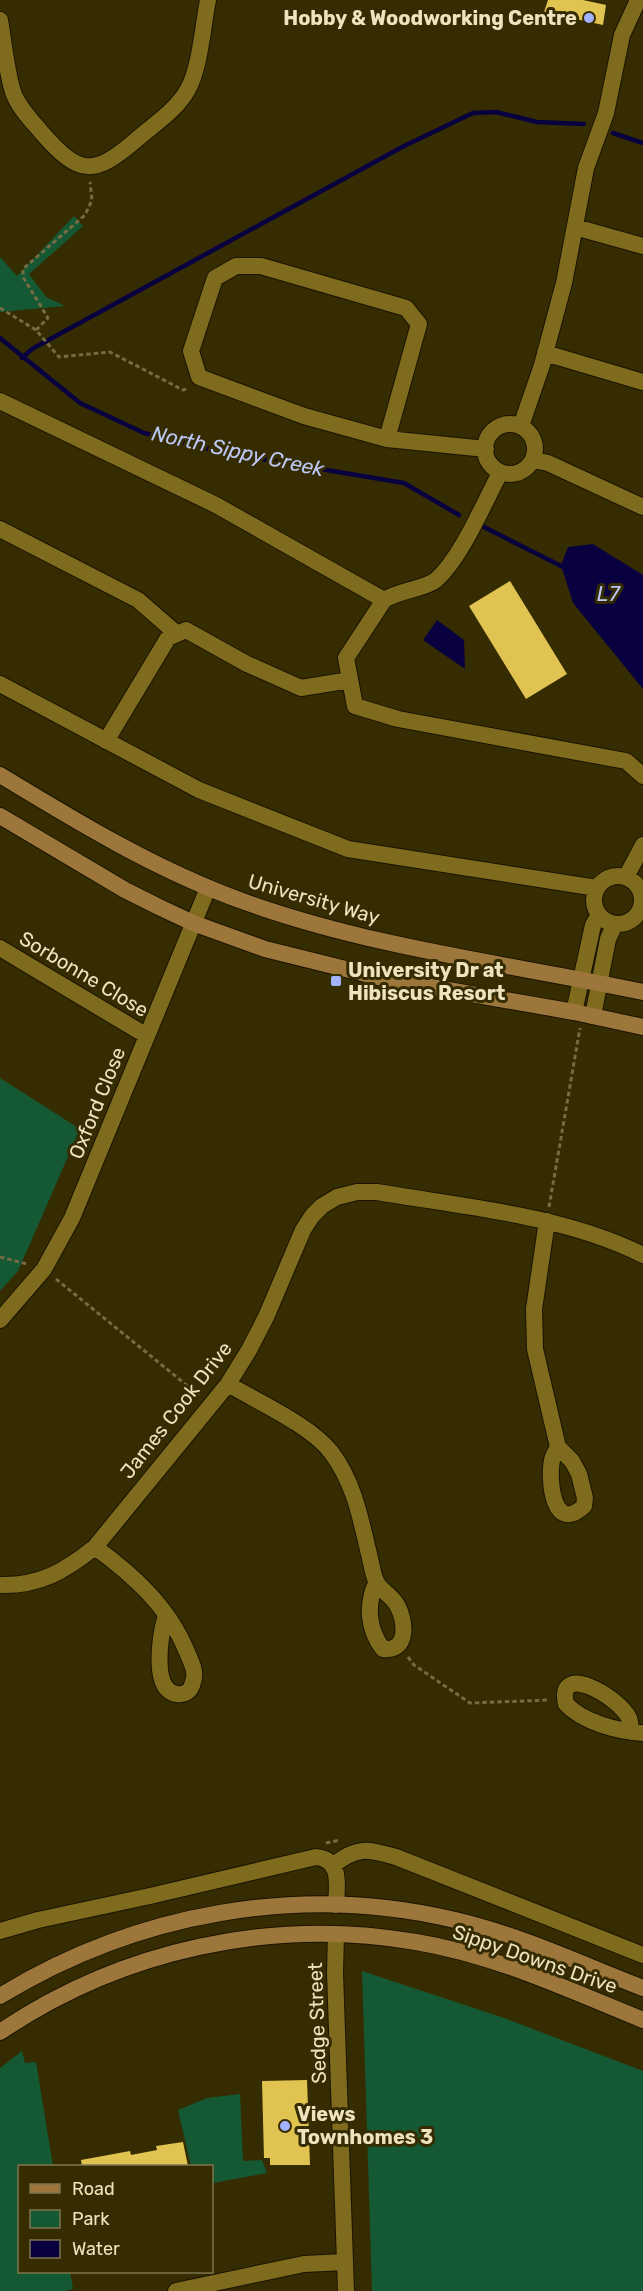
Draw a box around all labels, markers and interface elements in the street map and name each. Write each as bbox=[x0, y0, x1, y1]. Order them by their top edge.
place label: Hobby & Woodworking Centre bbox=[283, 6, 577, 30]
marker: Hobby & Woodworking Centre bbox=[582, 11, 596, 25]
water label: North Sippy Creek bbox=[149, 420, 328, 482]
water label: L7 bbox=[597, 581, 621, 606]
street label: University Way bbox=[245, 869, 383, 929]
street label: Sorbonne Close bbox=[15, 926, 153, 1022]
place label: University Dr at Hibiscus Resort bbox=[348, 958, 505, 1005]
marker: University Dr at Hibiscus Resort bbox=[329, 974, 343, 988]
street label: Oxford Close bbox=[64, 1044, 130, 1162]
street label: James Cook Drive bbox=[115, 1337, 237, 1483]
street label: Sippy Downs Drive bbox=[450, 1920, 620, 1998]
street label: Sedge Street bbox=[303, 1962, 331, 2084]
place label: Views Townhomes 3 bbox=[297, 2102, 433, 2149]
marker: Views Townhomes 3 bbox=[278, 2119, 292, 2133]
legend bbox=[18, 2165, 213, 2273]
text: Road bbox=[72, 2178, 115, 2200]
text: Park bbox=[72, 2208, 110, 2230]
text: Water bbox=[72, 2238, 120, 2260]

